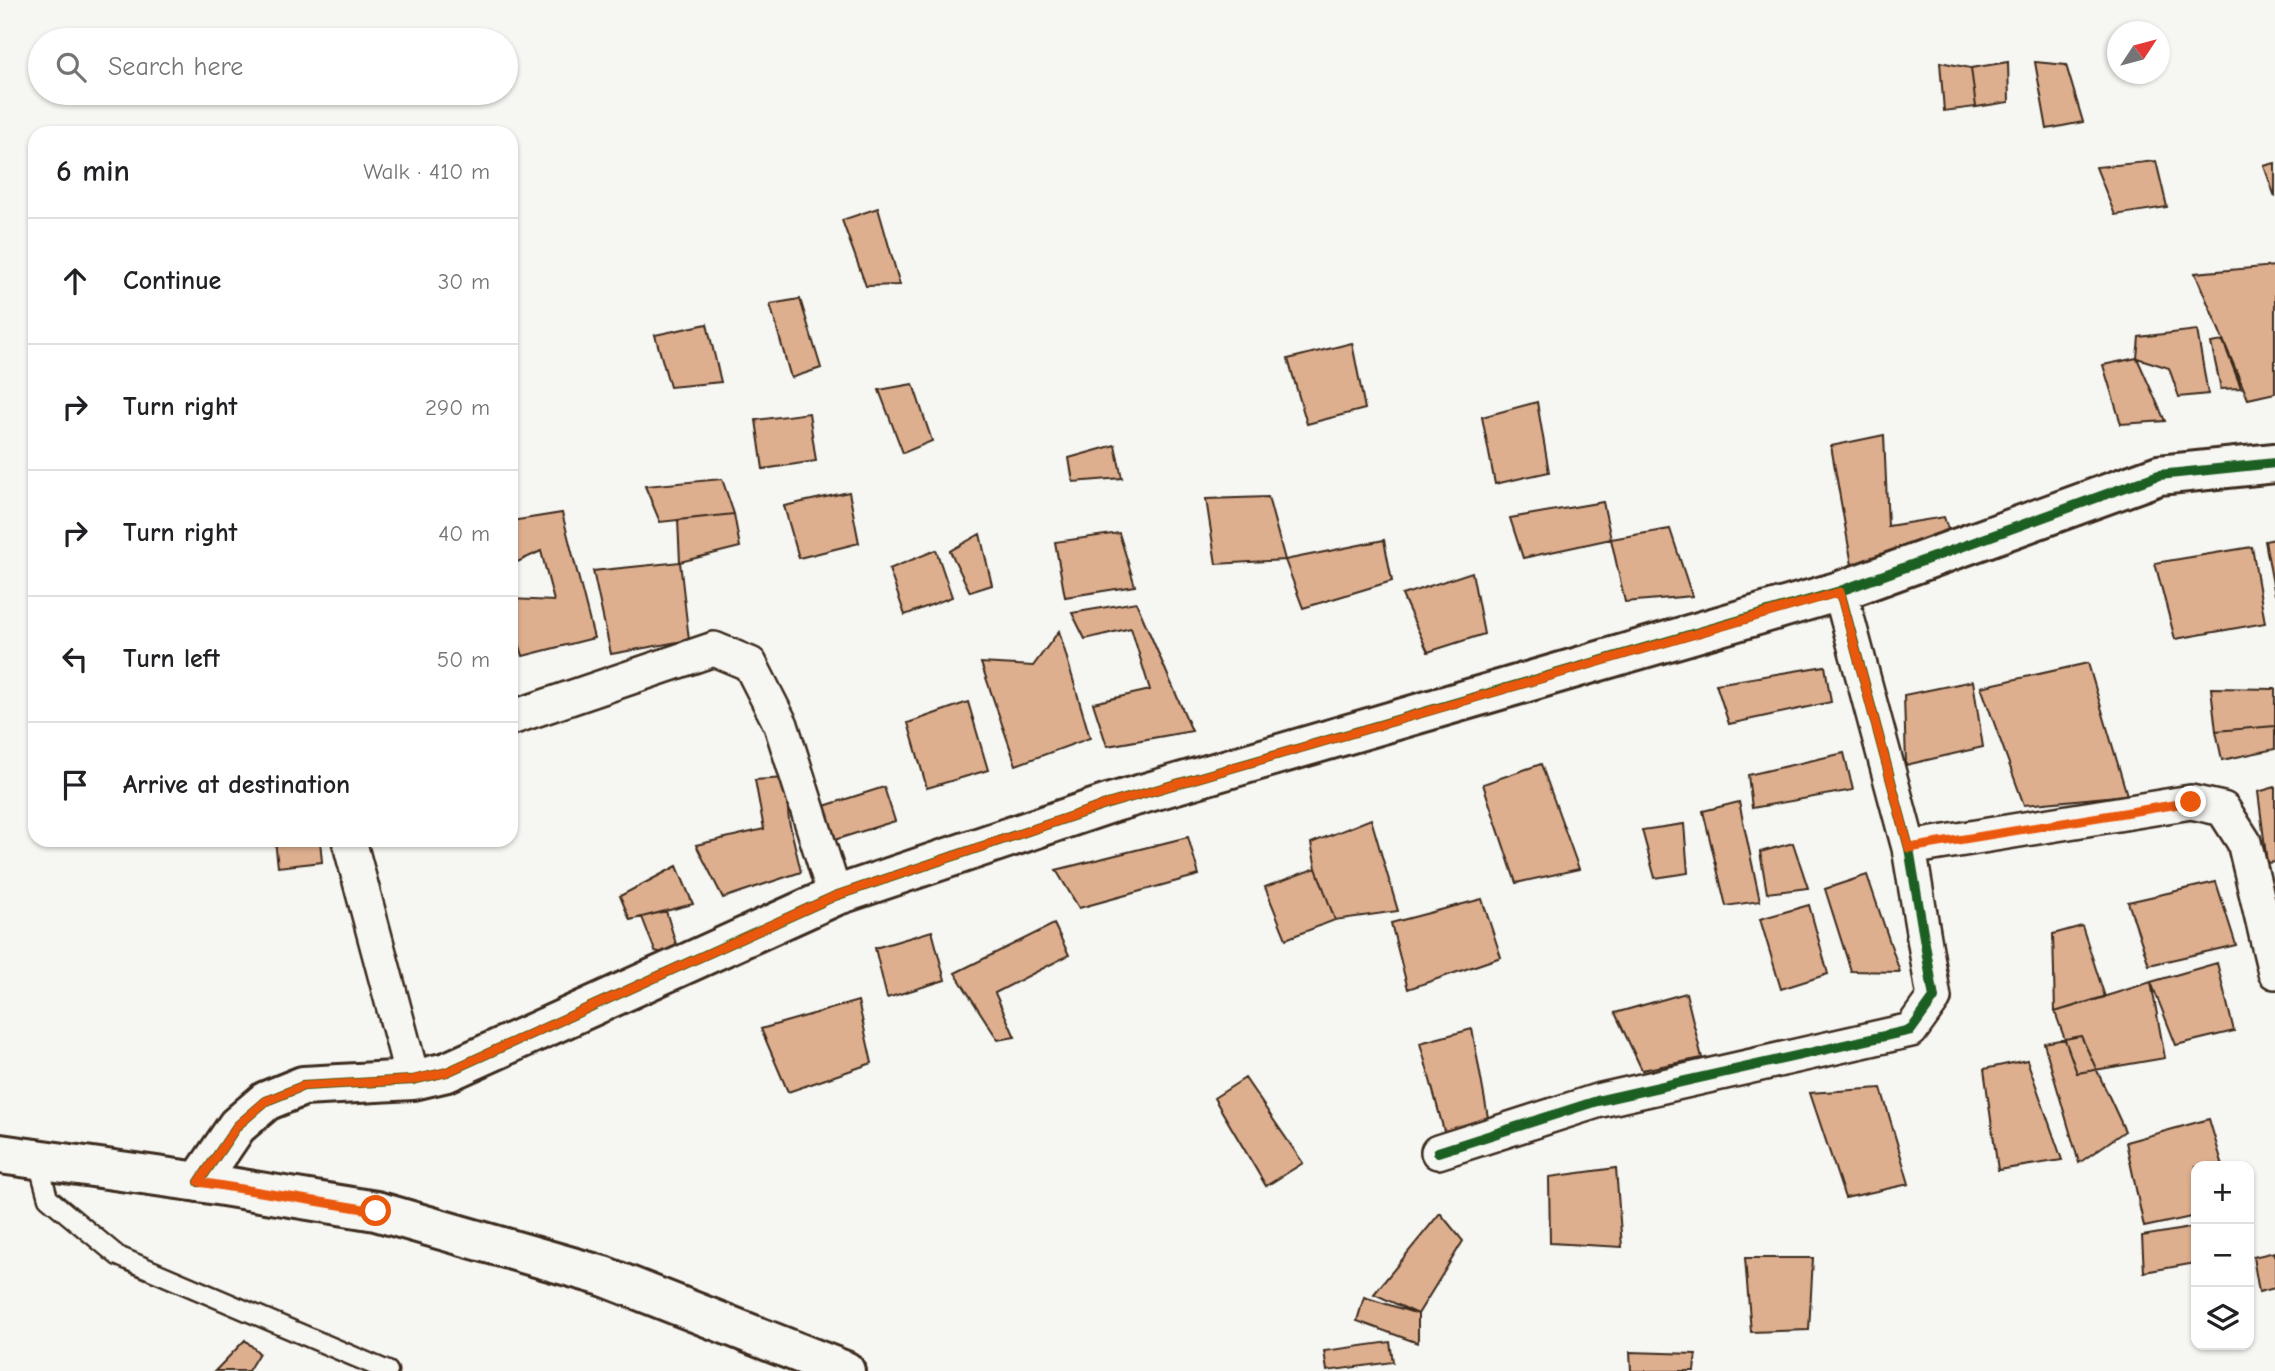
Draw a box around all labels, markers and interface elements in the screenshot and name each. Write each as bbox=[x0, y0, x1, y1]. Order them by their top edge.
north arrow bbox=[2107, 21, 2170, 84]
search box bbox=[28, 28, 518, 105]
icon: search bbox=[52, 48, 90, 86]
text: Search here bbox=[108, 52, 243, 82]
text: 6 min bbox=[56, 154, 130, 189]
text: Walk · 410 m bbox=[363, 158, 490, 185]
icon: ahead bbox=[56, 262, 94, 300]
text: Continue bbox=[123, 266, 221, 296]
text: 30 m bbox=[438, 268, 490, 295]
icon: right bbox=[56, 388, 94, 426]
text: Turn right bbox=[123, 392, 237, 422]
text: 290 m bbox=[425, 394, 490, 421]
icon: right bbox=[56, 514, 94, 552]
text: Turn right bbox=[123, 518, 237, 548]
text: 40 m bbox=[438, 520, 490, 547]
icon: left bbox=[56, 640, 94, 678]
text: Turn left bbox=[123, 644, 220, 674]
text: 50 m bbox=[437, 646, 490, 673]
icon: arrive bbox=[56, 766, 94, 804]
text: Arrive at destination bbox=[123, 770, 350, 800]
route end bbox=[2175, 786, 2206, 817]
map controls bbox=[2191, 1161, 2254, 1350]
button: + bbox=[2191, 1161, 2254, 1224]
route start bbox=[360, 1195, 391, 1226]
button: − bbox=[2191, 1224, 2254, 1287]
button: layers bbox=[2191, 1287, 2254, 1350]

